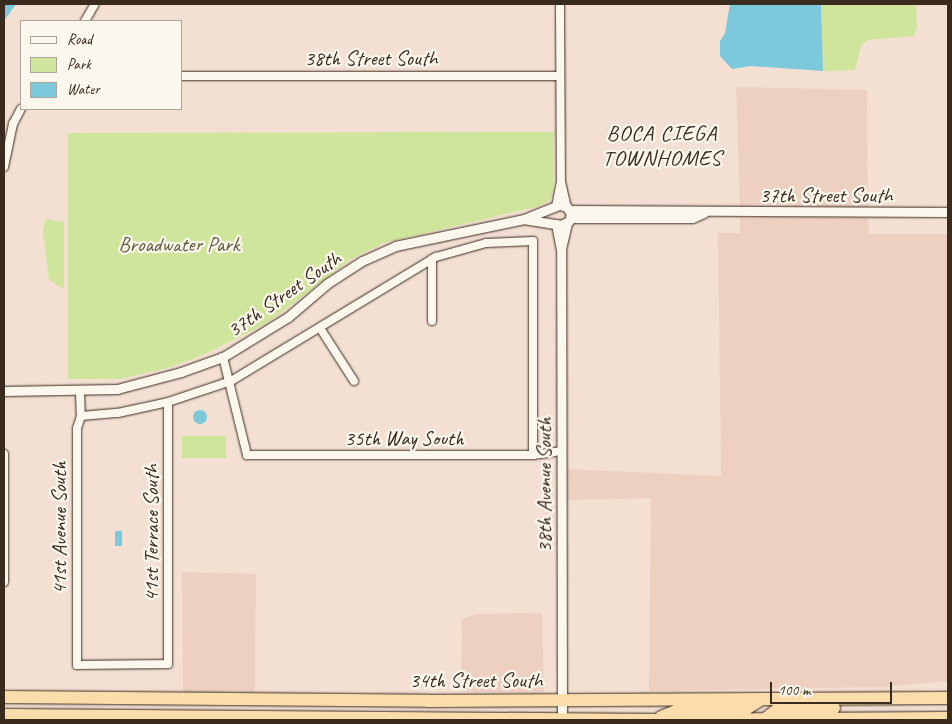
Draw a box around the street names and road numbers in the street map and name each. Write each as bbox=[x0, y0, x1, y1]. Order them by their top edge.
street label: 38th Street South bbox=[305, 45, 437, 71]
street label: 37th Street South bbox=[760, 182, 892, 208]
street label: 37th Street South bbox=[222, 246, 346, 342]
street label: 38th Avenue South bbox=[531, 417, 557, 553]
street label: 35th Way South bbox=[345, 425, 463, 451]
street label: 41st Avenue South bbox=[46, 461, 72, 595]
street label: 41st Terrace South bbox=[138, 464, 164, 602]
street label: 34th Street South bbox=[410, 667, 542, 693]

